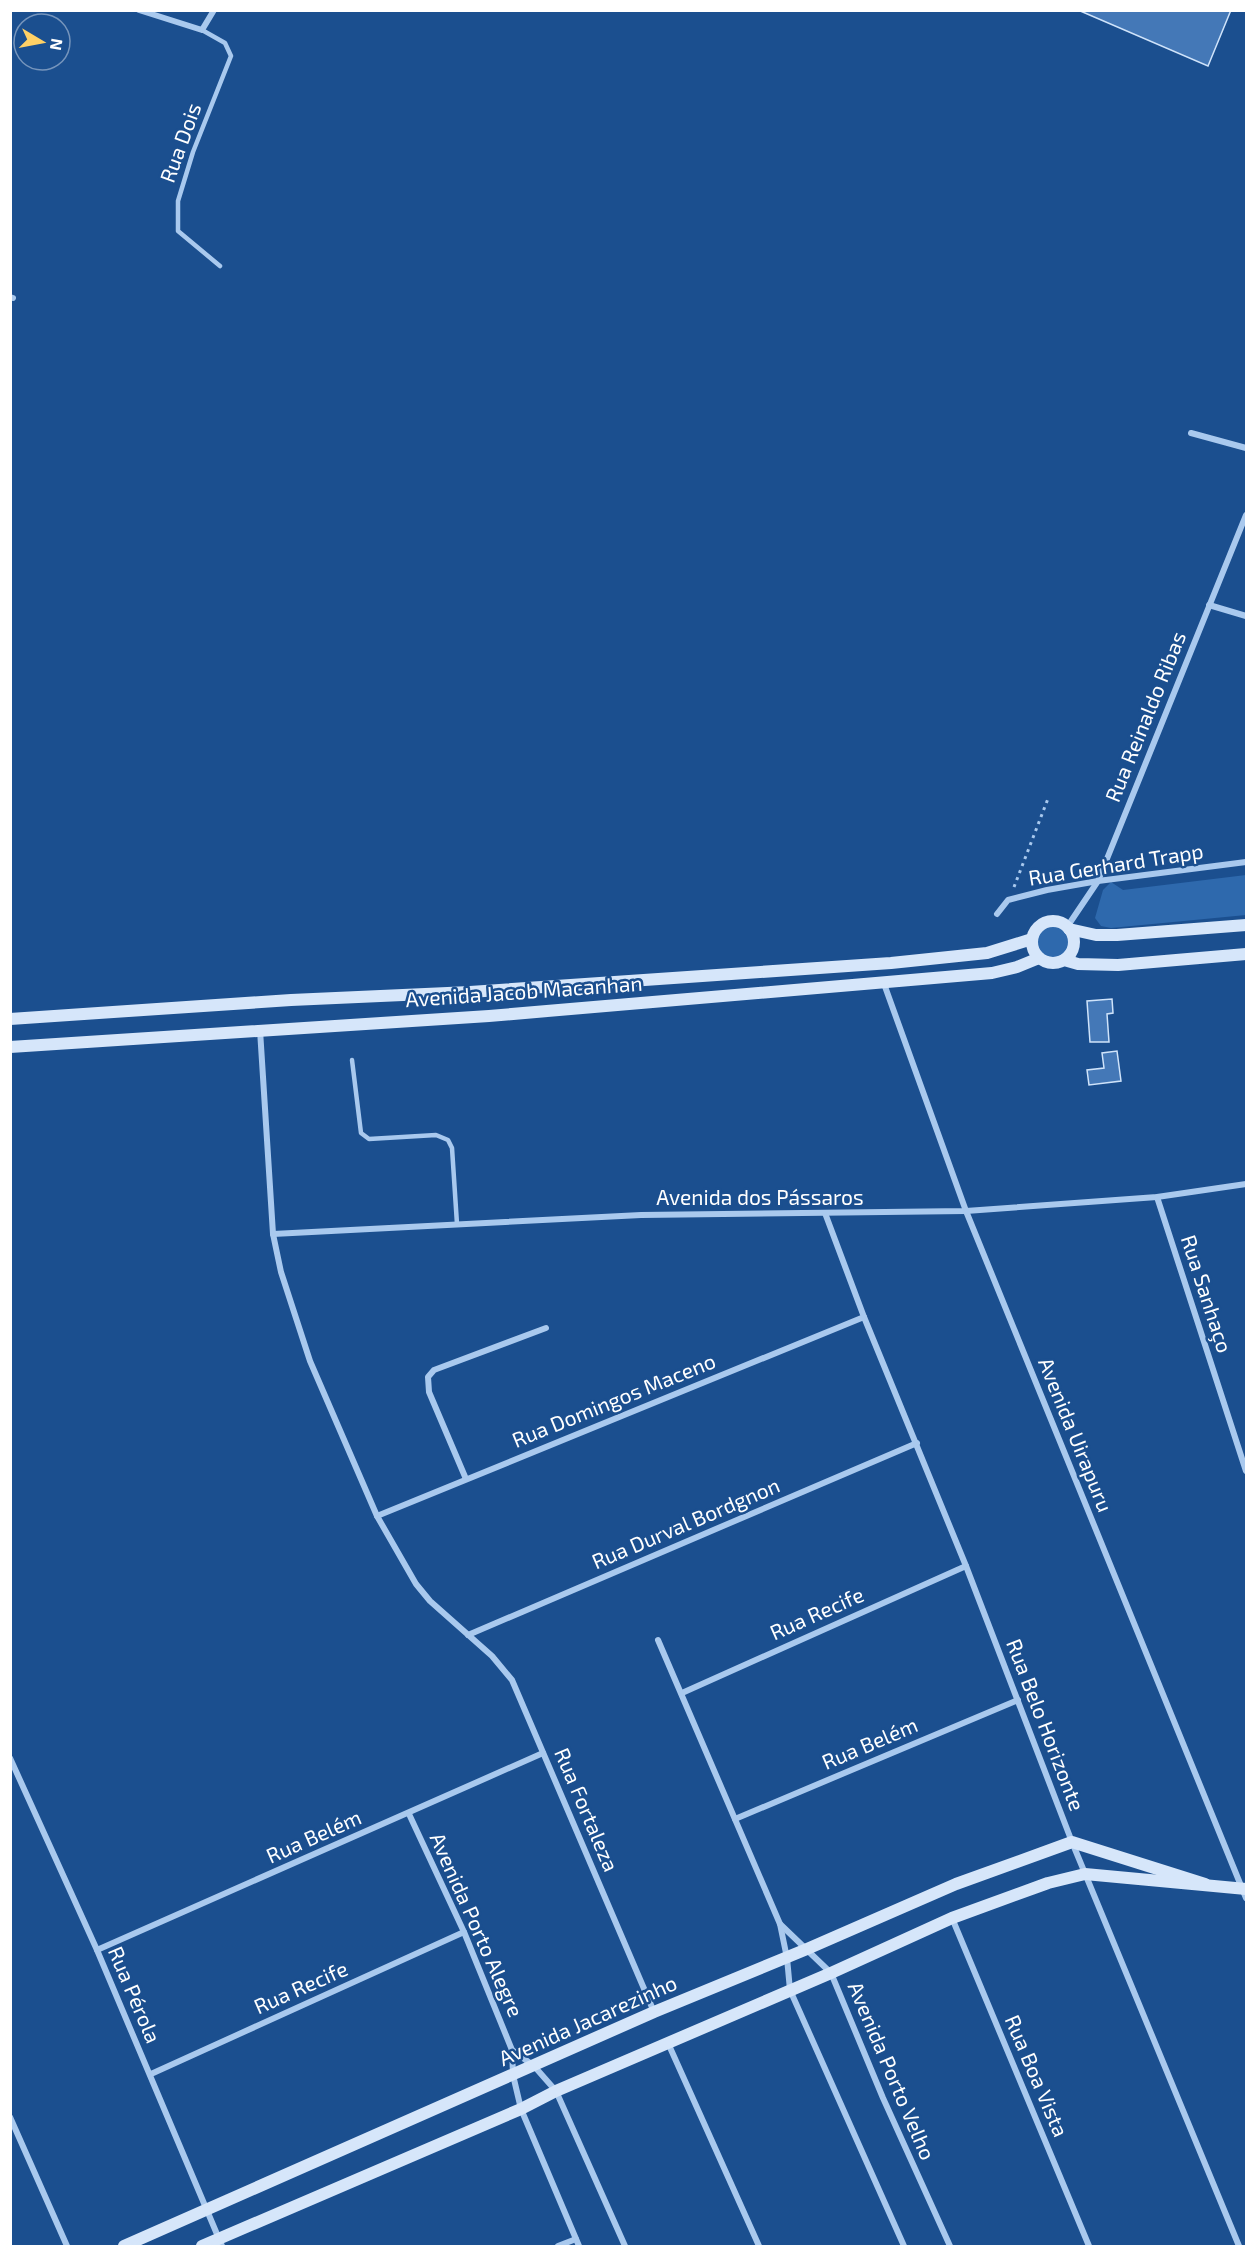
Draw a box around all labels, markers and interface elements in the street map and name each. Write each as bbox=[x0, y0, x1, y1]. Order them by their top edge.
north arrow bbox=[12, 12, 72, 72]
text: N bbox=[47, 37, 68, 52]
street label: Rua Dois bbox=[154, 99, 206, 186]
street label: Rua Reinaldo Ribas bbox=[1099, 628, 1190, 805]
street label: Rua Gerhard Trapp bbox=[1027, 837, 1205, 890]
street label: Avenida Jacob Macanhan bbox=[405, 970, 643, 1011]
street label: Avenida dos Pássaros bbox=[656, 1184, 864, 1209]
street label: Rua Sanhaço bbox=[1175, 1231, 1238, 1356]
street label: Rua Domingos Maceno bbox=[508, 1347, 719, 1452]
street label: Avenida Uirapuru bbox=[1034, 1354, 1119, 1515]
street label: Rua Durval Bordgnon bbox=[588, 1472, 783, 1574]
street label: Rua Recife bbox=[766, 1581, 867, 1644]
street label: Rua Belo Horizonte bbox=[1002, 1635, 1091, 1814]
street label: Rua Belém bbox=[818, 1711, 921, 1774]
street label: Rua Fortaleza bbox=[550, 1744, 625, 1875]
street label: Rua Belém bbox=[262, 1804, 365, 1868]
street label: Avenida Porto Alegre bbox=[425, 1828, 529, 2020]
street label: Rua Pérola bbox=[104, 1942, 167, 2046]
street label: Rua Recife bbox=[250, 1955, 351, 2018]
street label: Avenida Jacarezinho bbox=[494, 1969, 680, 2070]
street label: Avenida Porto Velho bbox=[844, 1978, 941, 2163]
street label: Rua Boa Vista bbox=[1000, 2011, 1074, 2140]

